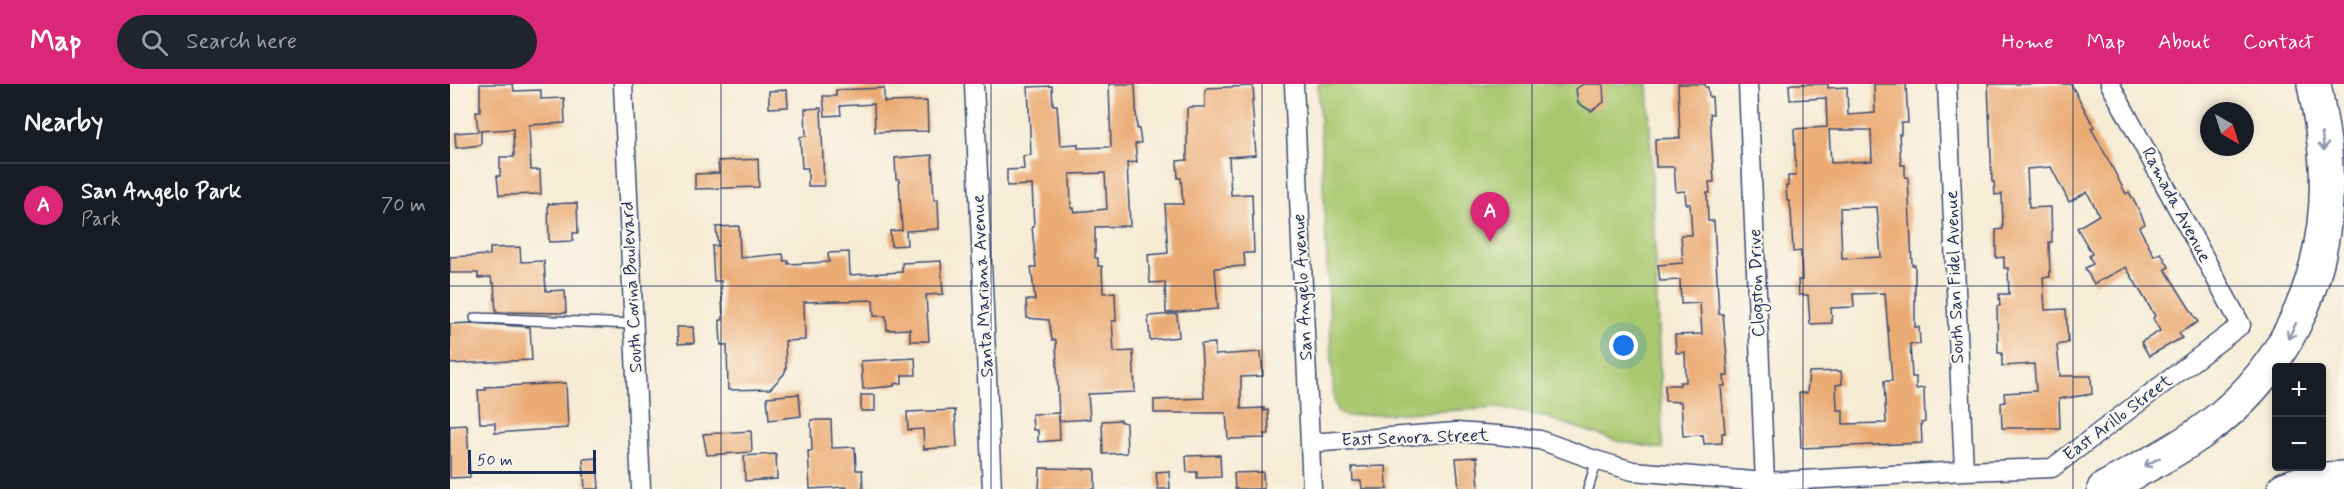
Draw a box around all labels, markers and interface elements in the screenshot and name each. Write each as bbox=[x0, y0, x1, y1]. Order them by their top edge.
search box bbox=[117, 15, 537, 69]
text: Map bbox=[30, 24, 81, 61]
icon: search bbox=[138, 26, 171, 59]
text: Search here bbox=[186, 28, 297, 56]
text: Home bbox=[2002, 28, 2054, 56]
text: Map bbox=[2087, 28, 2125, 56]
text: About bbox=[2158, 28, 2210, 56]
text: Contact bbox=[2243, 28, 2314, 56]
north arrow bbox=[2200, 102, 2254, 156]
text: Nearby bbox=[24, 106, 103, 140]
one-way arrow bbox=[2318, 131, 2329, 151]
street label: Ramada Avenue bbox=[2136, 143, 2217, 267]
text: San Angelo Park bbox=[81, 178, 241, 206]
street label: South San Fidel Avenue bbox=[1940, 190, 1970, 364]
text: A bbox=[37, 192, 50, 219]
text: 70 m bbox=[381, 192, 426, 219]
pin: A bbox=[1470, 192, 1510, 242]
street label: Santa Mariana Avenue bbox=[966, 194, 1000, 378]
street label: South Covina Boulevard bbox=[616, 201, 648, 373]
text: Park bbox=[81, 206, 121, 233]
street label: San Angelo Avenue bbox=[1287, 213, 1319, 361]
street label: Clogston Drive bbox=[1743, 228, 1772, 337]
one-way arrow bbox=[2286, 321, 2297, 339]
your location bbox=[1609, 331, 1638, 360]
map controls bbox=[2272, 363, 2326, 471]
button: + bbox=[2272, 363, 2326, 417]
street label: East Arillo Street bbox=[2058, 369, 2178, 467]
button: − bbox=[2272, 417, 2326, 471]
street label: East Senora Street bbox=[1341, 423, 1489, 453]
scale bar bbox=[468, 447, 596, 474]
text: 50 m bbox=[477, 450, 513, 471]
one-way arrow bbox=[2144, 456, 2161, 468]

